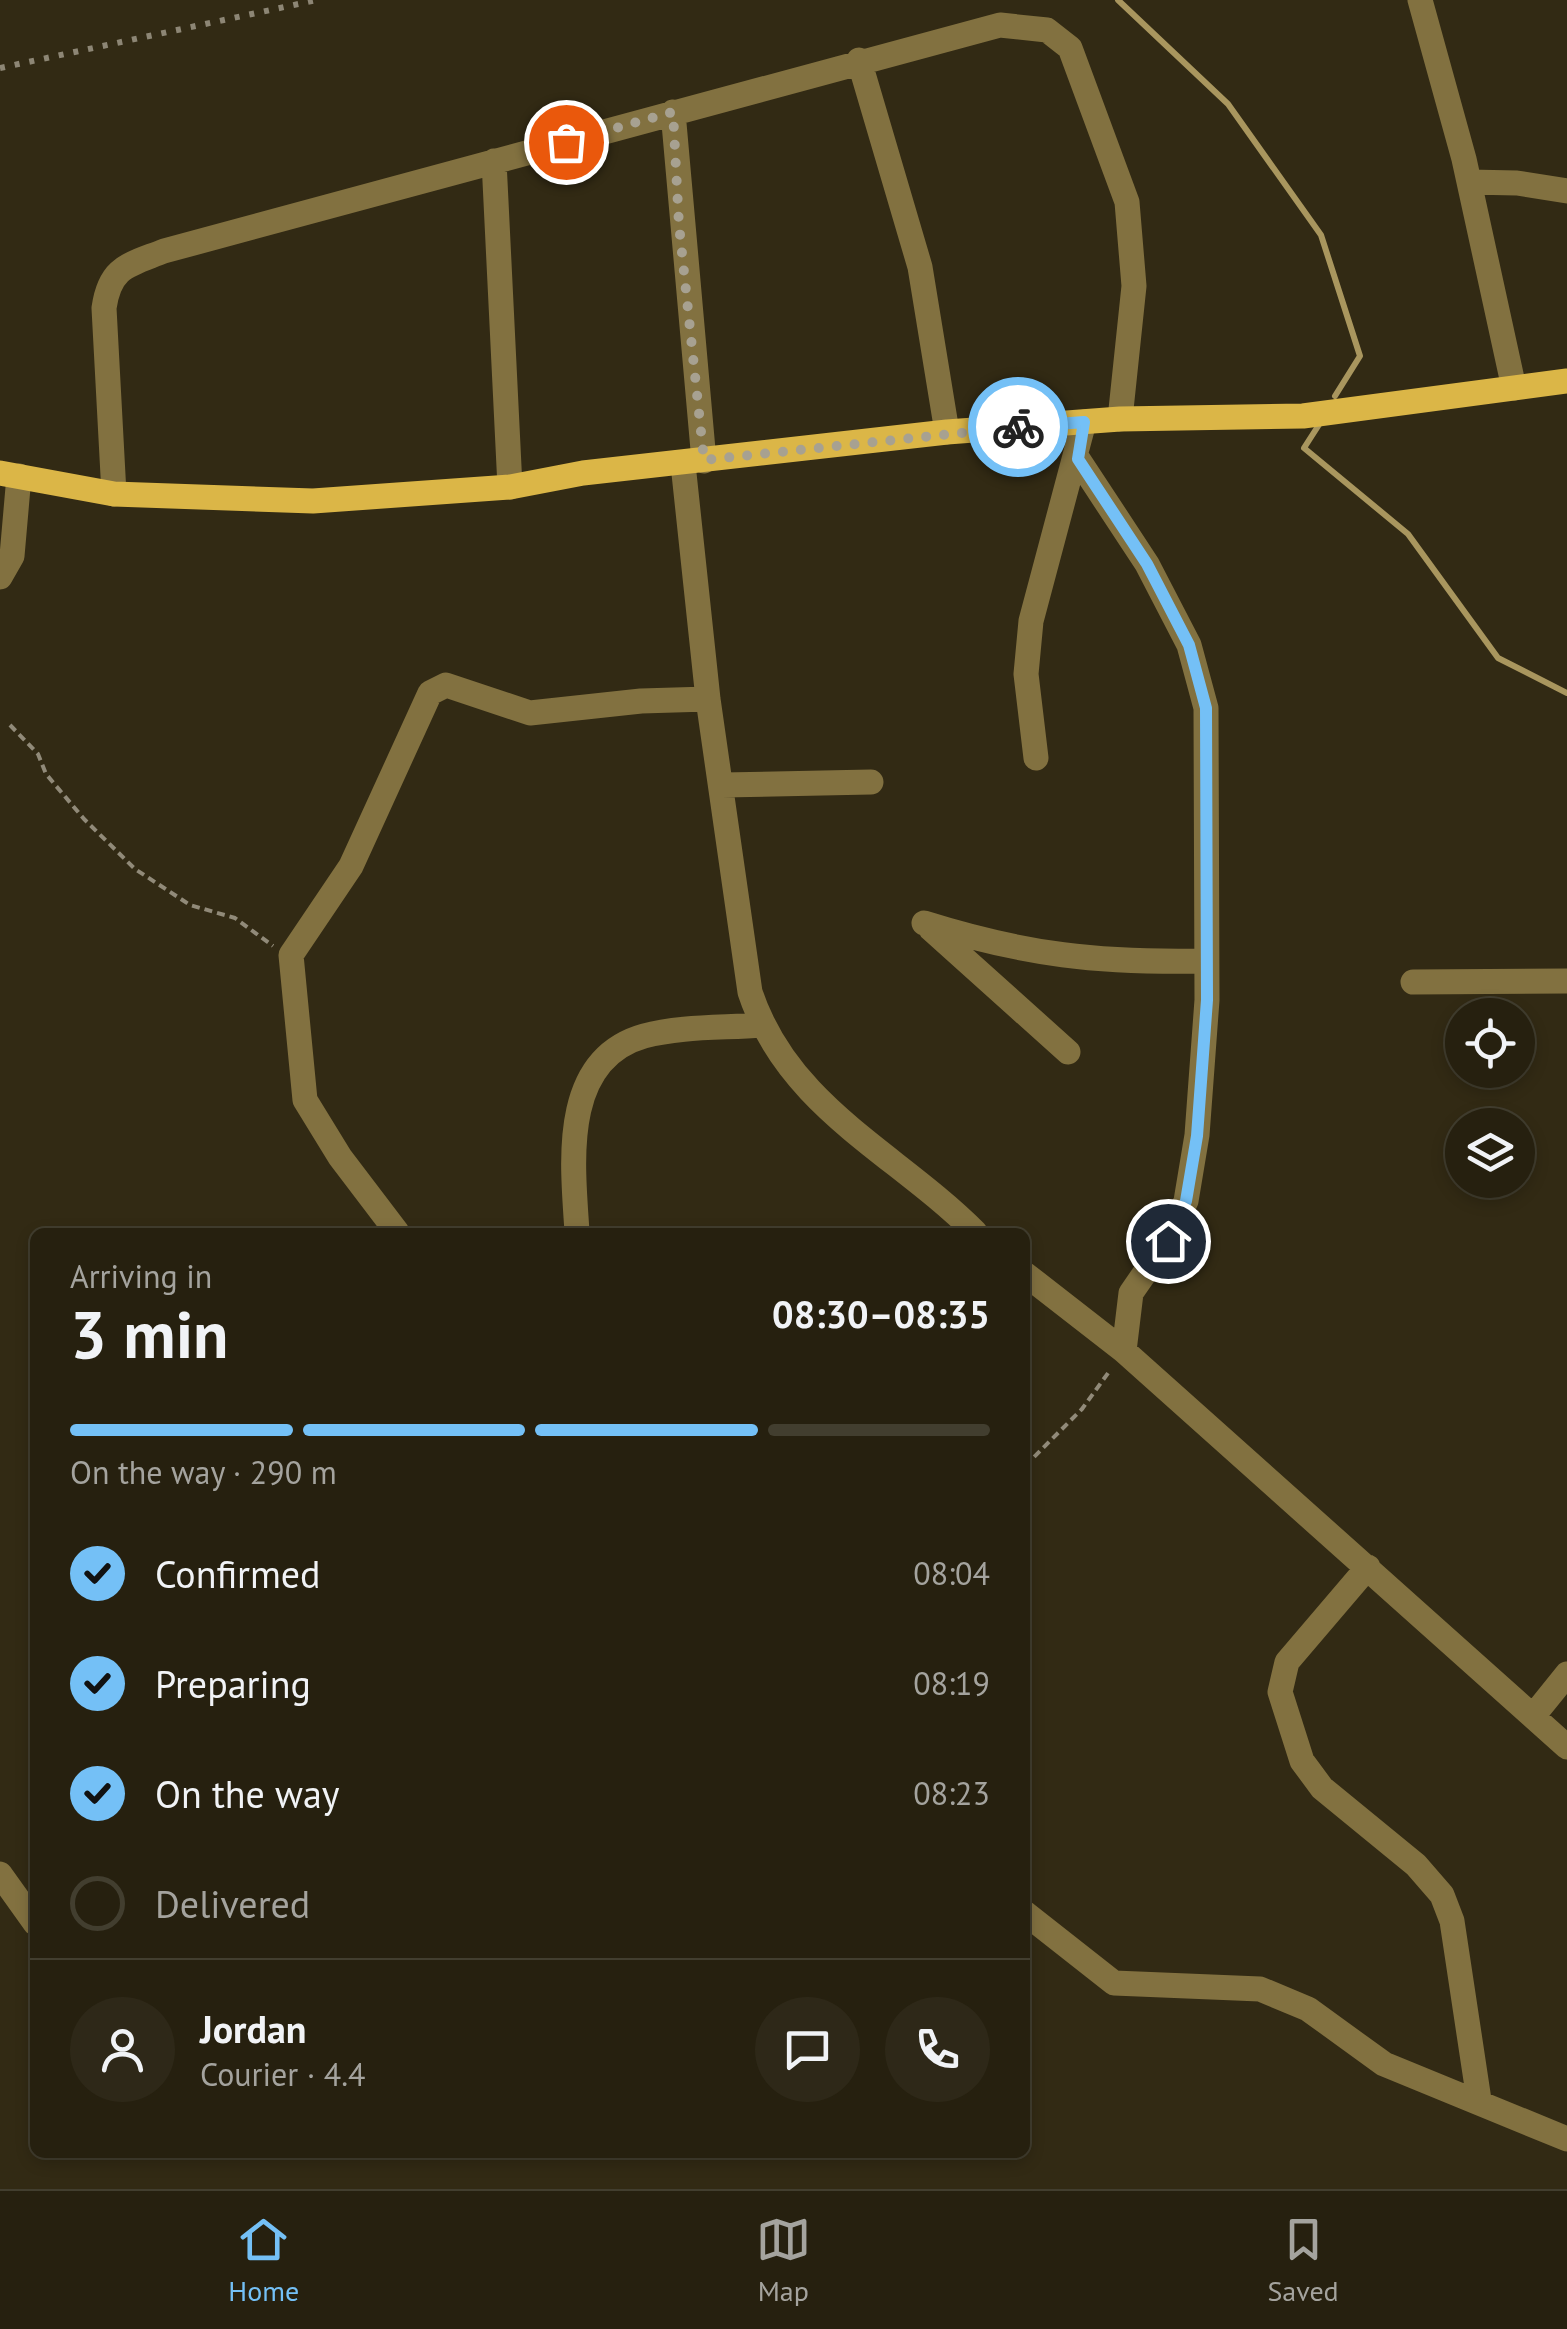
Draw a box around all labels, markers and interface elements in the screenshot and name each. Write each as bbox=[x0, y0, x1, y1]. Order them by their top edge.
pin bbox=[524, 100, 609, 185]
icon: bag bbox=[539, 115, 594, 170]
courier bbox=[968, 377, 1068, 477]
icon: bike bbox=[991, 400, 1046, 455]
map controls bbox=[1445, 998, 1535, 1198]
button: locate bbox=[1445, 998, 1535, 1088]
button: layers bbox=[1445, 1108, 1535, 1198]
pin bbox=[1126, 1199, 1211, 1284]
icon: home bbox=[1141, 1214, 1196, 1269]
text: Arriving in bbox=[70, 1255, 212, 1297]
text: 08:30–08:35 bbox=[772, 1289, 990, 1338]
text: 3 min bbox=[70, 1292, 229, 1376]
text: On the way · 290 m bbox=[70, 1451, 337, 1493]
icon: check bbox=[70, 1546, 125, 1601]
text: Confirmed bbox=[155, 1549, 321, 1598]
text: 08:04 bbox=[913, 1552, 990, 1594]
icon: check bbox=[70, 1656, 125, 1711]
text: Preparing bbox=[155, 1659, 311, 1708]
text: 08:19 bbox=[913, 1662, 990, 1704]
icon: check bbox=[70, 1766, 125, 1821]
text: On the way bbox=[155, 1769, 340, 1818]
text: 08:23 bbox=[913, 1772, 990, 1814]
text: Delivered bbox=[155, 1879, 310, 1928]
button: person bbox=[70, 1997, 175, 2102]
button: chat bbox=[755, 1997, 860, 2102]
button: phone bbox=[885, 1997, 990, 2102]
text: Jordan bbox=[200, 2004, 306, 2053]
text: Courier · 4.4 bbox=[200, 2053, 366, 2095]
tab: Home bbox=[228, 2212, 299, 2309]
tab: Map bbox=[756, 2212, 811, 2309]
tab: Saved bbox=[1267, 2212, 1339, 2309]

